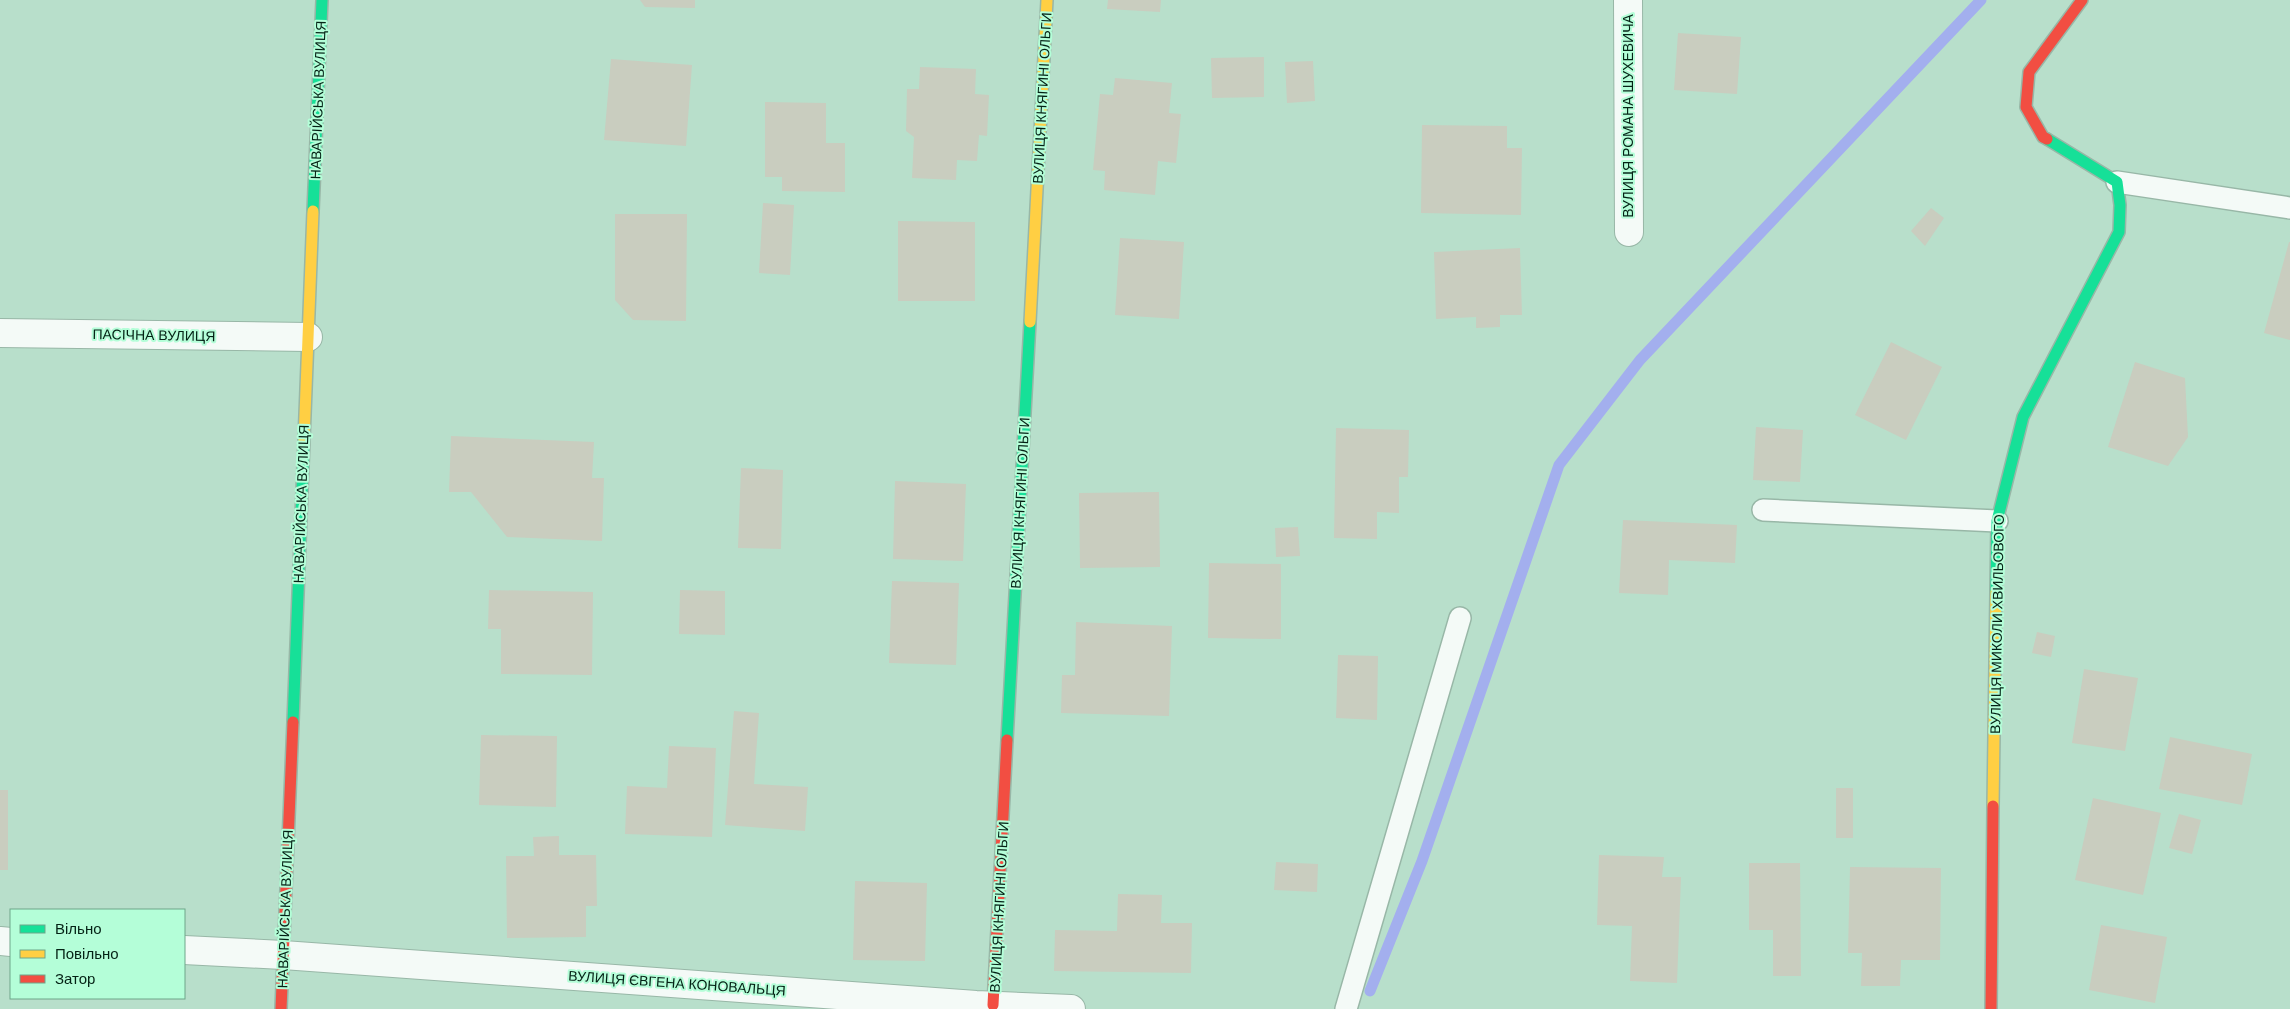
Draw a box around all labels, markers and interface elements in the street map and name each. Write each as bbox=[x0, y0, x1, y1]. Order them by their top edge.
street label: ВУЛИЦЯ КНЯГИНІ ОЛЬГИ bbox=[1030, 12, 1054, 184]
street label: ВУЛИЦЯ РОМАНА ШУХЕВИЧА bbox=[1620, 14, 1636, 218]
street label: НАВАРІЙСЬКА ВУЛИЦЯ bbox=[306, 20, 329, 180]
street label: ПАСІЧНА ВУЛИЦЯ bbox=[92, 326, 216, 344]
street label: ВУЛИЦЯ КНЯГИНІ ОЛЬГИ bbox=[1008, 417, 1032, 589]
street label: НАВАРІЙСЬКА ВУЛИЦЯ bbox=[289, 424, 312, 584]
street label: ВУЛИЦЯ МИКОЛИ ХВИЛЬОВОГО bbox=[1987, 514, 2007, 734]
street label: ВУЛИЦЯ КНЯГИНІ ОЛЬГИ bbox=[987, 821, 1011, 993]
street label: НАВАРІЙСЬКА ВУЛИЦЯ bbox=[273, 829, 296, 989]
legend bbox=[10, 909, 185, 999]
text: Вільно bbox=[55, 920, 102, 937]
text: Повільно bbox=[55, 945, 119, 962]
street label: ВУЛИЦЯ ЄВГЕНА КОНОВАЛЬЦЯ bbox=[568, 967, 786, 999]
text: Затор bbox=[55, 970, 95, 987]

